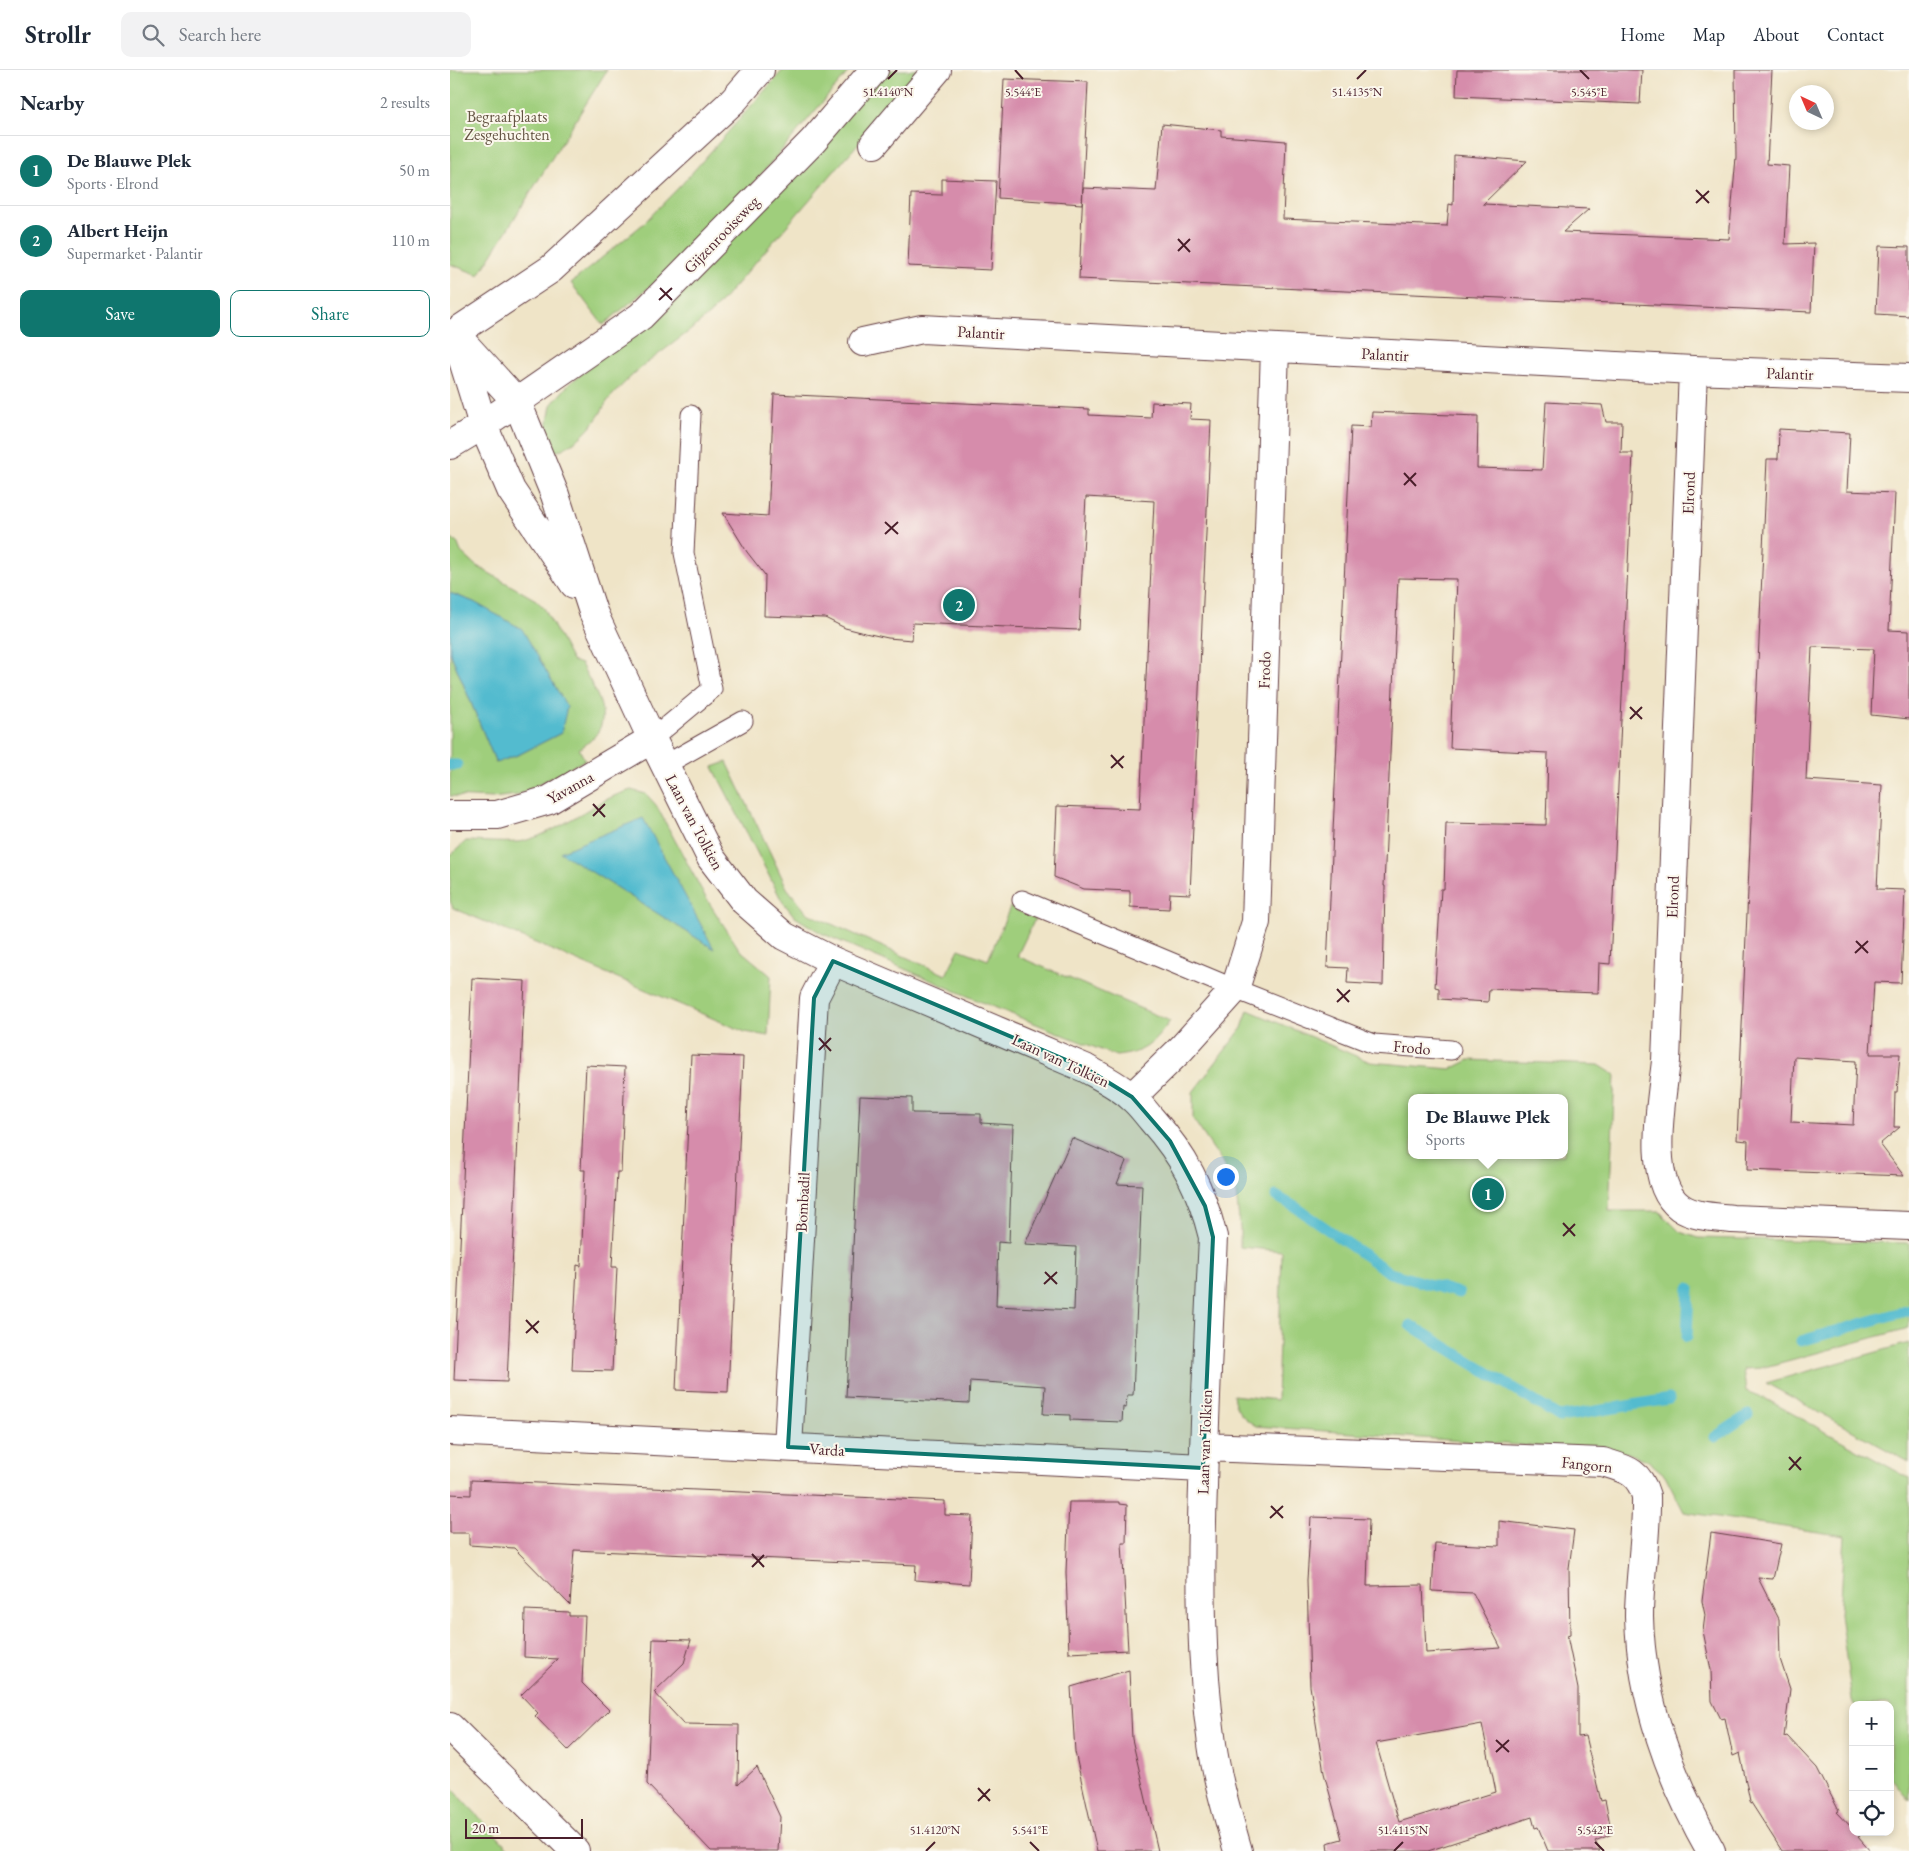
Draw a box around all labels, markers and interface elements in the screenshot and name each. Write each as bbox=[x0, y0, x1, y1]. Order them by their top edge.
search box bbox=[121, 12, 471, 57]
text: Strollr bbox=[25, 19, 91, 50]
icon: search bbox=[139, 21, 167, 49]
text: Search here bbox=[179, 22, 261, 47]
text: Home bbox=[1620, 23, 1665, 46]
text: Map bbox=[1693, 23, 1725, 46]
text: About bbox=[1753, 23, 1799, 46]
text: Contact bbox=[1827, 23, 1884, 46]
text: 51.4140°N bbox=[863, 84, 914, 100]
text: 5.544°E bbox=[1005, 84, 1041, 100]
text: 51.4135°N bbox=[1332, 84, 1383, 100]
text: 5.545°E bbox=[1571, 84, 1607, 100]
north arrow bbox=[1789, 85, 1834, 130]
text: Nearby bbox=[20, 89, 84, 116]
text: 2 results bbox=[380, 92, 430, 113]
park label: Begraafplaats Zesgehuchten bbox=[464, 106, 550, 145]
text: De Blauwe Plek bbox=[67, 148, 191, 173]
text: 1 bbox=[32, 160, 40, 181]
text: 50 m bbox=[399, 160, 430, 181]
text: Sports · Elrond bbox=[67, 173, 158, 194]
street label: Gijzenrooiseweg bbox=[679, 190, 764, 278]
text: Albert Heijn bbox=[67, 218, 168, 243]
text: 2 bbox=[32, 230, 40, 251]
text: 110 m bbox=[391, 230, 430, 251]
text: Supermarket · Palantir bbox=[67, 243, 203, 264]
button: Save bbox=[20, 290, 220, 337]
button: Share bbox=[230, 290, 430, 337]
street label: Palantir bbox=[957, 321, 1006, 344]
street label: Palantir bbox=[1361, 343, 1410, 366]
street label: Palantir bbox=[1766, 362, 1815, 385]
street label: Elrond bbox=[1677, 470, 1700, 515]
pin: 2 bbox=[943, 586, 975, 624]
street label: Frodo bbox=[1253, 651, 1276, 689]
street label: Yavanna bbox=[543, 766, 598, 809]
street label: Laan van Tolkien bbox=[661, 771, 729, 874]
street label: Elrond bbox=[1661, 874, 1684, 919]
street label: Laan van Tolkien bbox=[1009, 1029, 1113, 1092]
street label: Frodo bbox=[1392, 1035, 1432, 1060]
popup bbox=[1408, 1094, 1568, 1159]
text: De Blauwe Plek bbox=[1426, 1104, 1550, 1129]
text: Sports bbox=[1426, 1129, 1465, 1150]
your location bbox=[1213, 1164, 1239, 1190]
street label: Bombadil bbox=[790, 1171, 815, 1232]
pin: 1 bbox=[1472, 1175, 1504, 1213]
street label: Laan van Tolkien bbox=[1192, 1389, 1217, 1495]
street label: Varda bbox=[809, 1438, 846, 1461]
street label: Fangorn bbox=[1560, 1451, 1614, 1478]
map controls bbox=[1849, 1701, 1894, 1836]
button: + bbox=[1849, 1701, 1894, 1746]
button: − bbox=[1849, 1746, 1894, 1791]
button: locate bbox=[1849, 1791, 1894, 1836]
scale bar bbox=[465, 1816, 582, 1839]
text: 20 m bbox=[472, 1819, 499, 1837]
text: 51.4120°N bbox=[910, 1822, 961, 1838]
text: 5.541°E bbox=[1012, 1822, 1048, 1838]
text: 51.4115°N bbox=[1378, 1822, 1429, 1838]
text: 5.542°E bbox=[1577, 1822, 1613, 1838]

